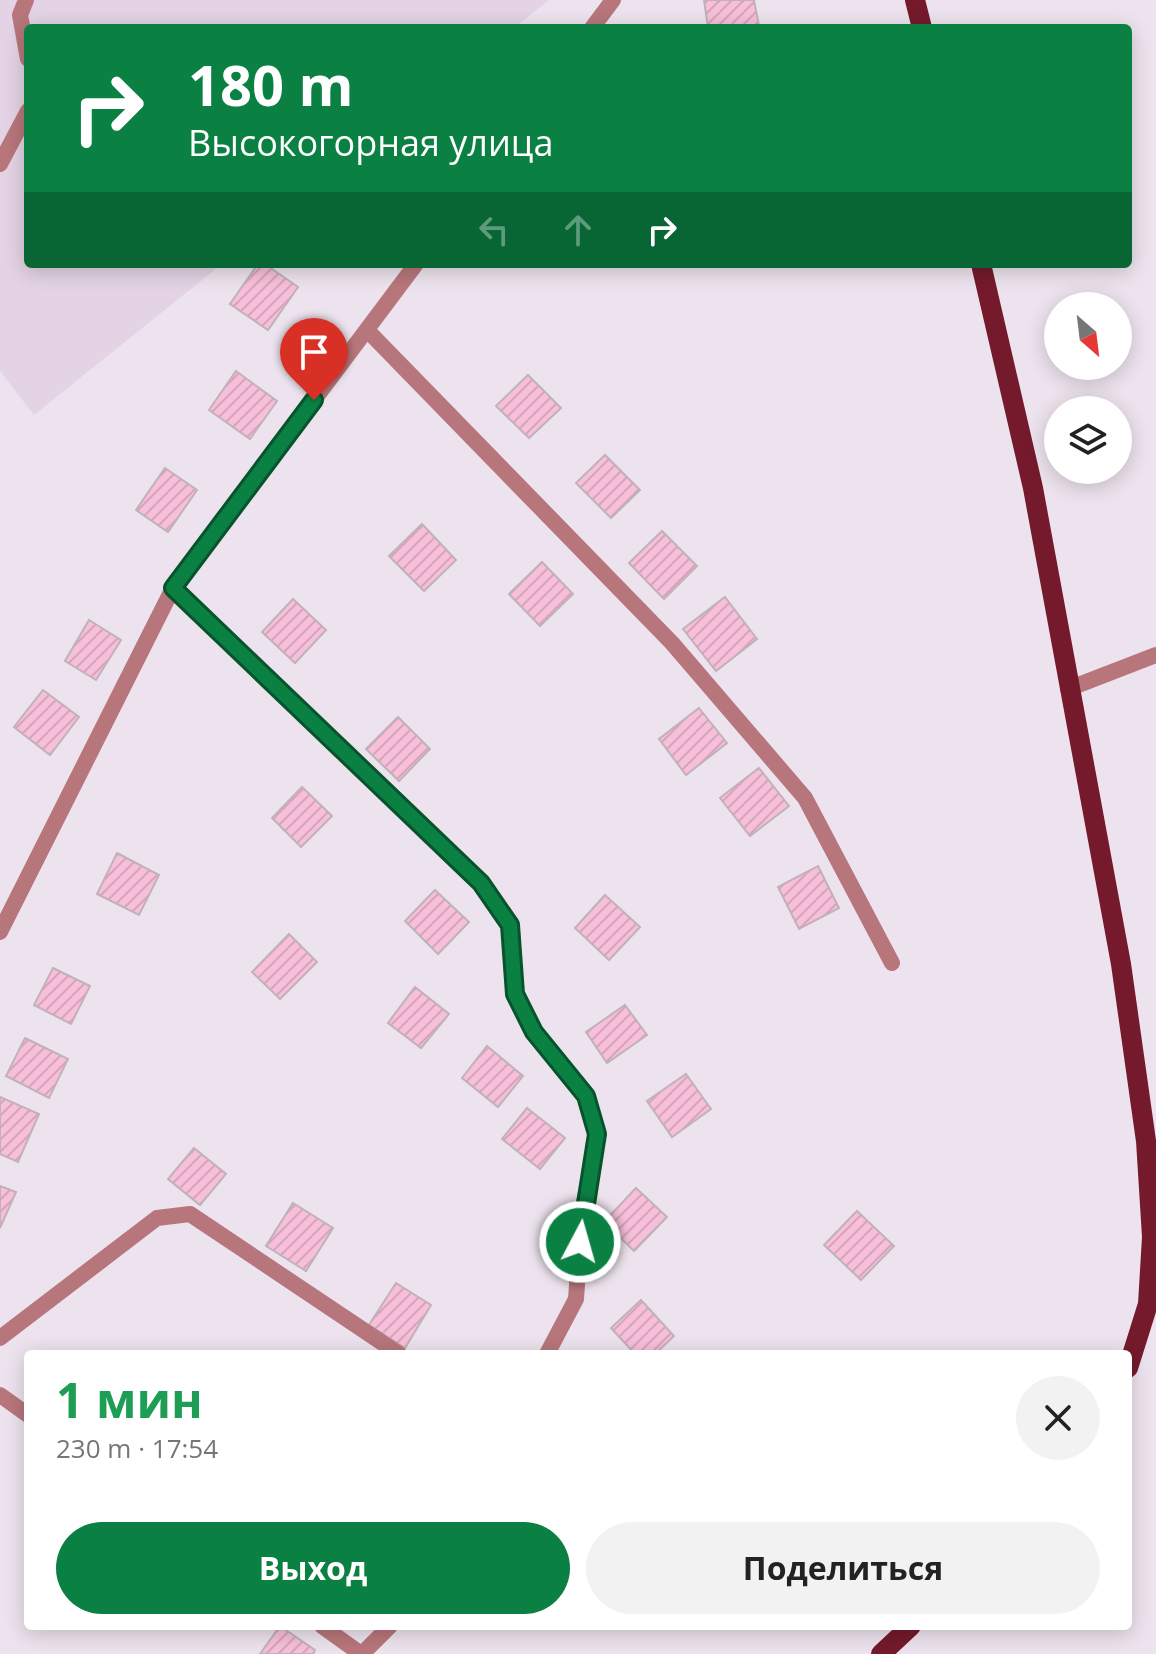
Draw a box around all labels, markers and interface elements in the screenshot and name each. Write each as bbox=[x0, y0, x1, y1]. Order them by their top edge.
text: 180 m bbox=[188, 46, 354, 122]
icon: right bbox=[56, 56, 160, 160]
text: Высокогорная улица bbox=[188, 118, 553, 167]
icon: left bbox=[472, 208, 516, 252]
icon: ahead bbox=[556, 208, 600, 252]
icon: right bbox=[640, 208, 684, 252]
north arrow bbox=[1044, 292, 1132, 380]
map controls bbox=[1044, 292, 1132, 484]
pin bbox=[280, 318, 348, 400]
icon: arrive bbox=[292, 330, 336, 374]
button: layers bbox=[1044, 396, 1132, 484]
position arrow bbox=[538, 1200, 622, 1284]
text: 1 мин bbox=[56, 1367, 203, 1432]
button: close bbox=[1016, 1376, 1100, 1460]
text: 230 m · 17:54 bbox=[56, 1430, 218, 1466]
button: Выход bbox=[56, 1522, 570, 1614]
button: Поделиться bbox=[586, 1522, 1100, 1614]

